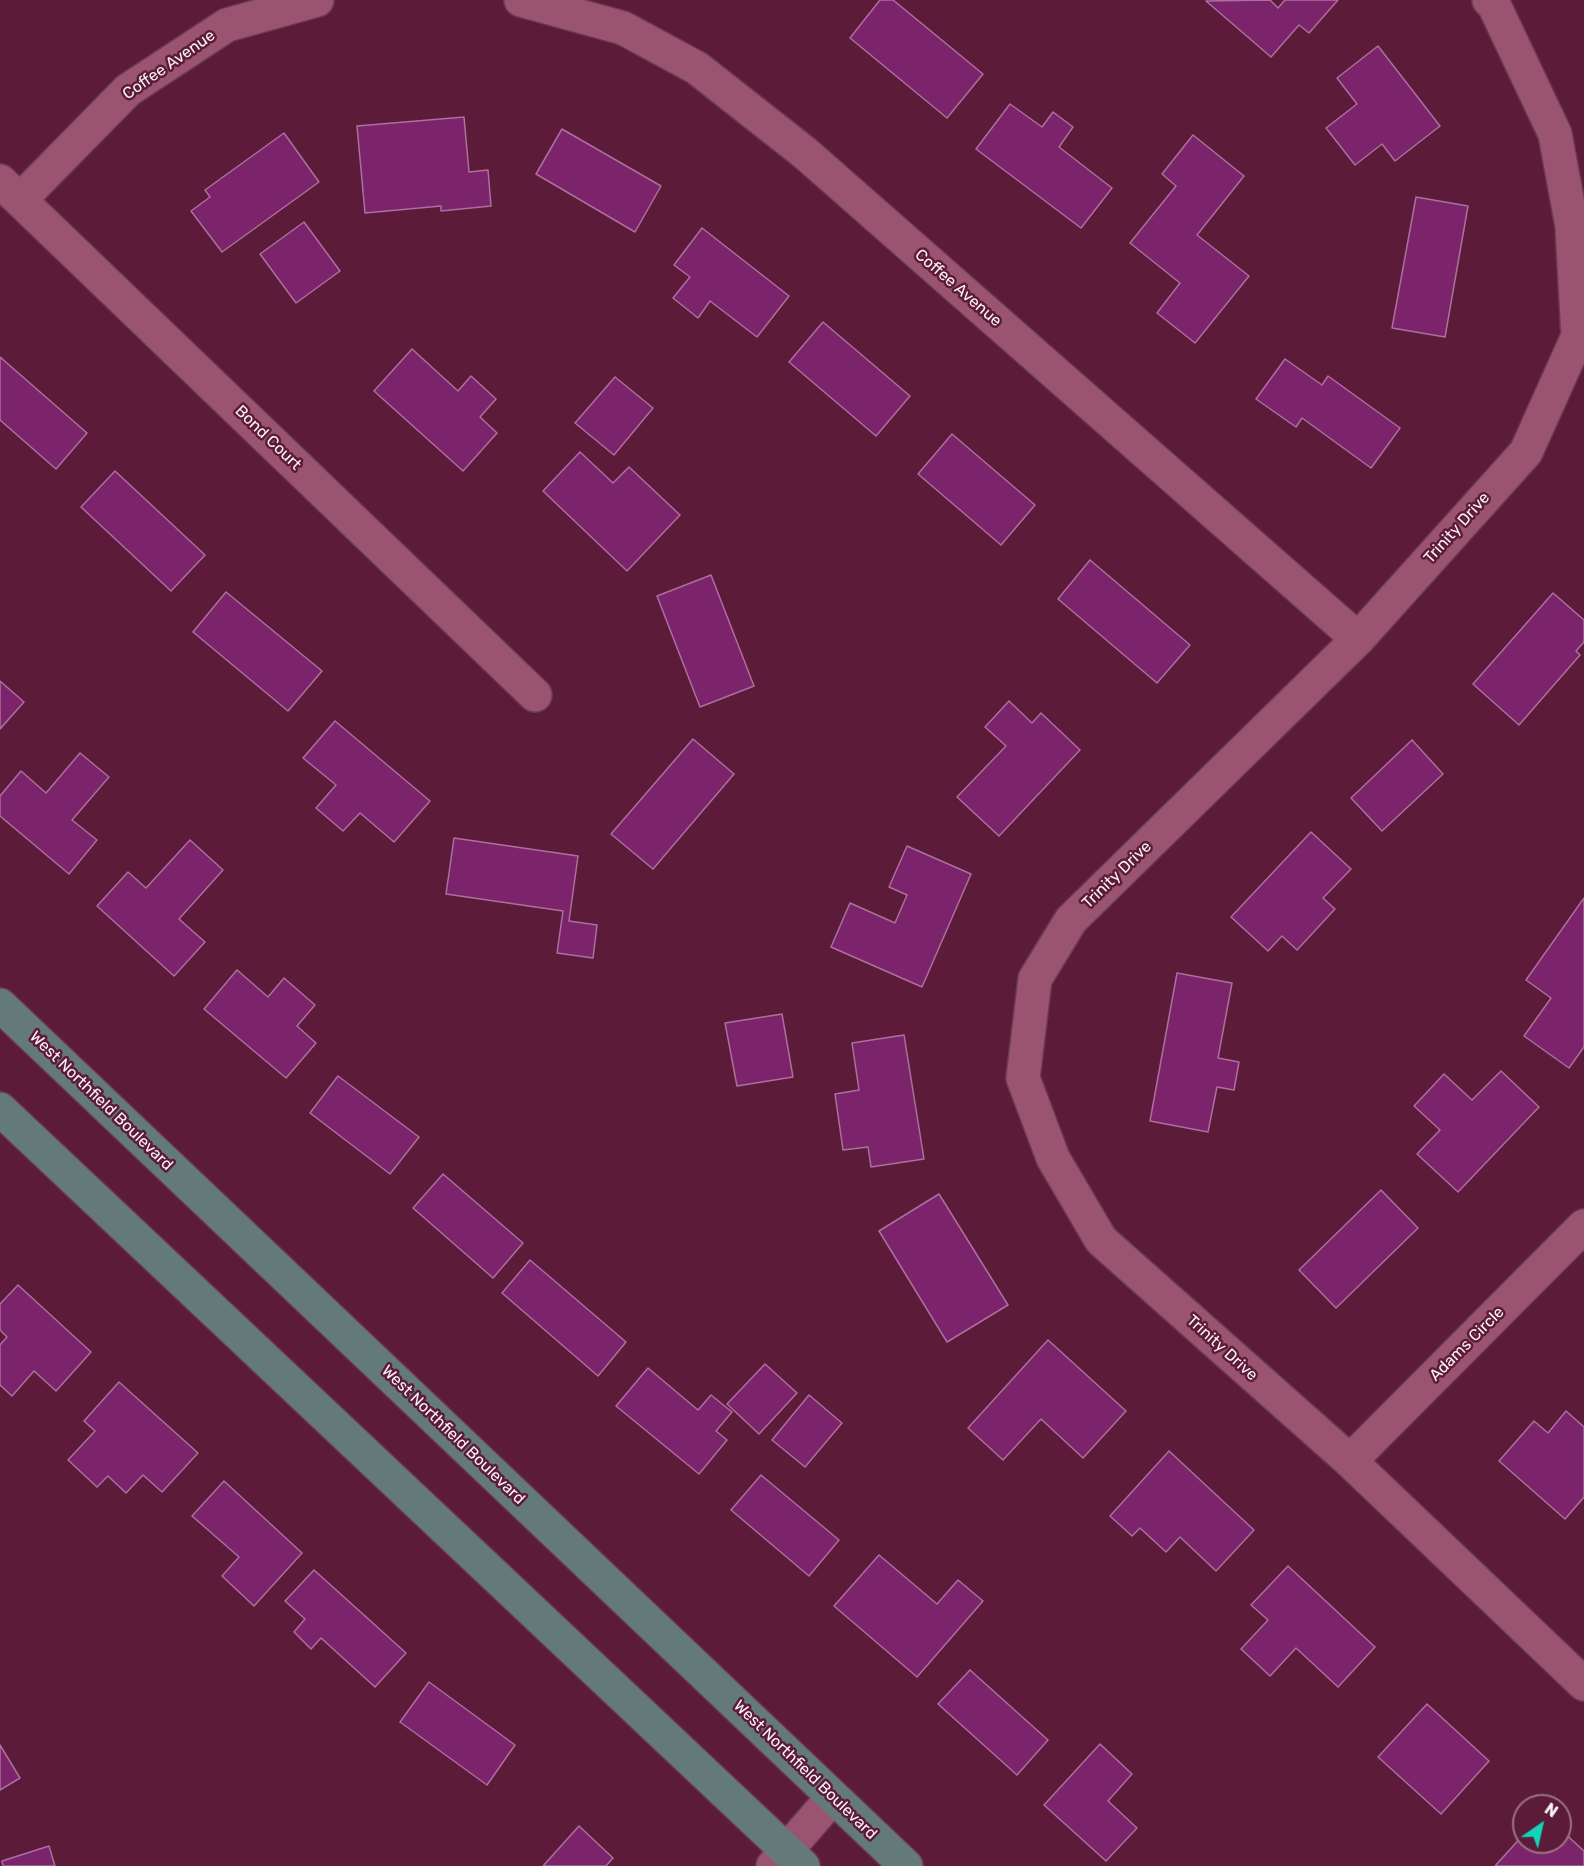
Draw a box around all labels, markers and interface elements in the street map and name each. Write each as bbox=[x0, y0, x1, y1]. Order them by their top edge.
street label: Coffee Avenue bbox=[119, 26, 219, 104]
street label: Coffee Avenue bbox=[911, 245, 1005, 331]
street label: Bond Court bbox=[231, 402, 305, 474]
street label: Trinity Drive bbox=[1420, 489, 1494, 567]
street label: Trinity Drive bbox=[1078, 837, 1156, 913]
street label: West Northfield Boulevard bbox=[25, 1027, 177, 1175]
street label: Adams Circle bbox=[1426, 1303, 1508, 1385]
street label: Trinity Drive bbox=[1183, 1311, 1261, 1385]
street label: West Northfield Boulevard bbox=[377, 1361, 529, 1509]
street label: West Northfield Boulevard bbox=[729, 1696, 881, 1844]
north arrow bbox=[1512, 1794, 1572, 1854]
text: N bbox=[1541, 1799, 1561, 1821]

